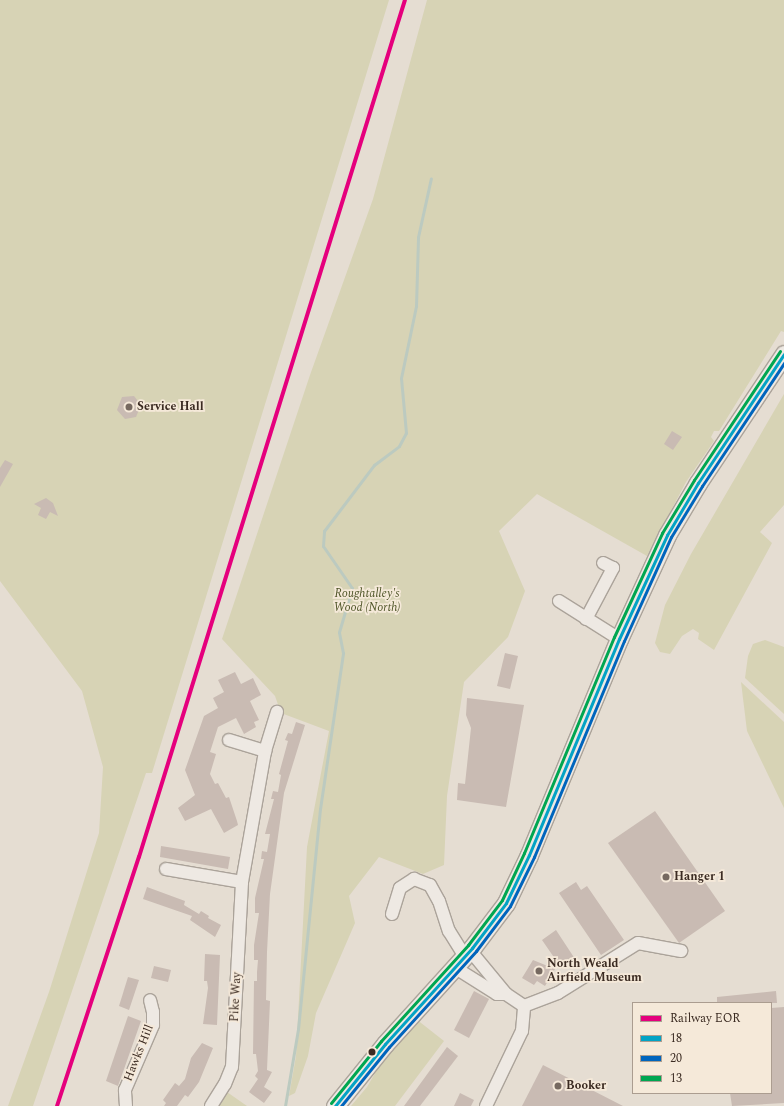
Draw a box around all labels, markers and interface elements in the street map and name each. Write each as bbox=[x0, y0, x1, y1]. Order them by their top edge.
place label: Service Hall bbox=[137, 400, 204, 414]
marker: Service Hall bbox=[124, 402, 134, 412]
park label: Roughtalley's Wood (North) bbox=[334, 587, 400, 615]
place label: Hanger 1 bbox=[674, 870, 725, 884]
marker: Hanger 1 bbox=[661, 872, 671, 882]
place label: North Weald Airfield Museum bbox=[547, 957, 642, 985]
marker: North Weald Airfield Museum bbox=[534, 966, 544, 976]
street label: Pike Way bbox=[228, 972, 244, 1022]
legend bbox=[632, 1002, 772, 1094]
text: Railway EOR bbox=[670, 1009, 740, 1028]
street label: Hawks Hill bbox=[121, 1023, 157, 1083]
text: 18 bbox=[670, 1029, 682, 1048]
unlabelled marker bbox=[367, 1047, 377, 1057]
text: 20 bbox=[670, 1049, 682, 1068]
text: 13 bbox=[670, 1069, 682, 1088]
place label: Booker bbox=[566, 1079, 606, 1093]
marker: Booker bbox=[553, 1081, 563, 1091]

